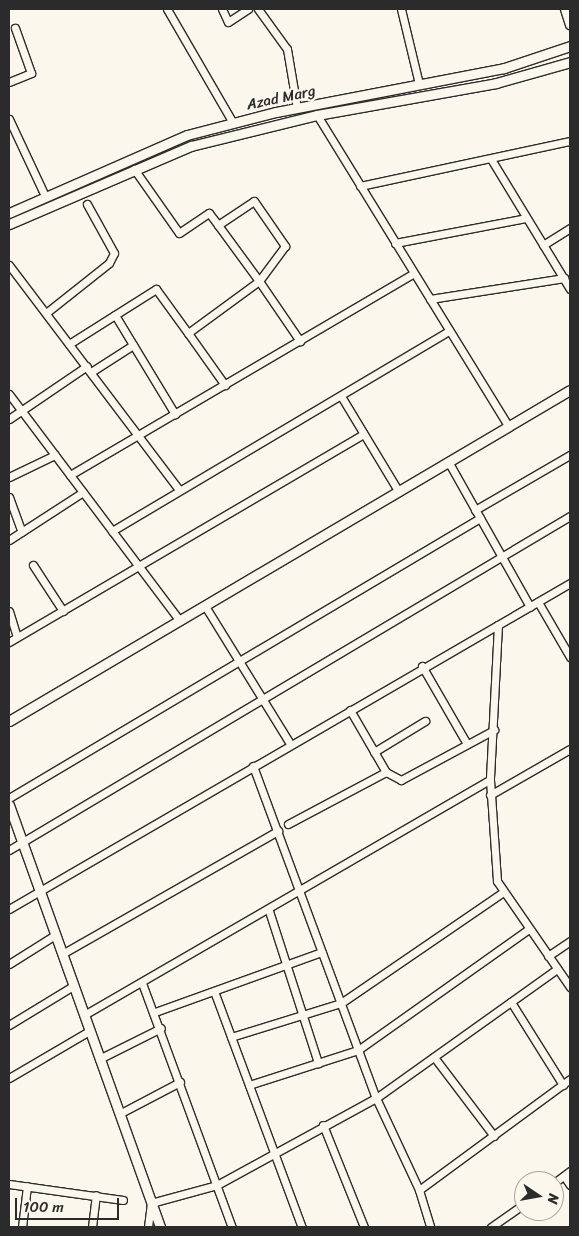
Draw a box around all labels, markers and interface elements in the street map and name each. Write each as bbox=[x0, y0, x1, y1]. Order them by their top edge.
street label: Azad Marg bbox=[245, 82, 317, 114]
north arrow bbox=[514, 1171, 564, 1221]
scale bar bbox=[18, 1188, 121, 1220]
text: N bbox=[540, 1192, 566, 1206]
text: 100 m bbox=[23, 1194, 64, 1220]

